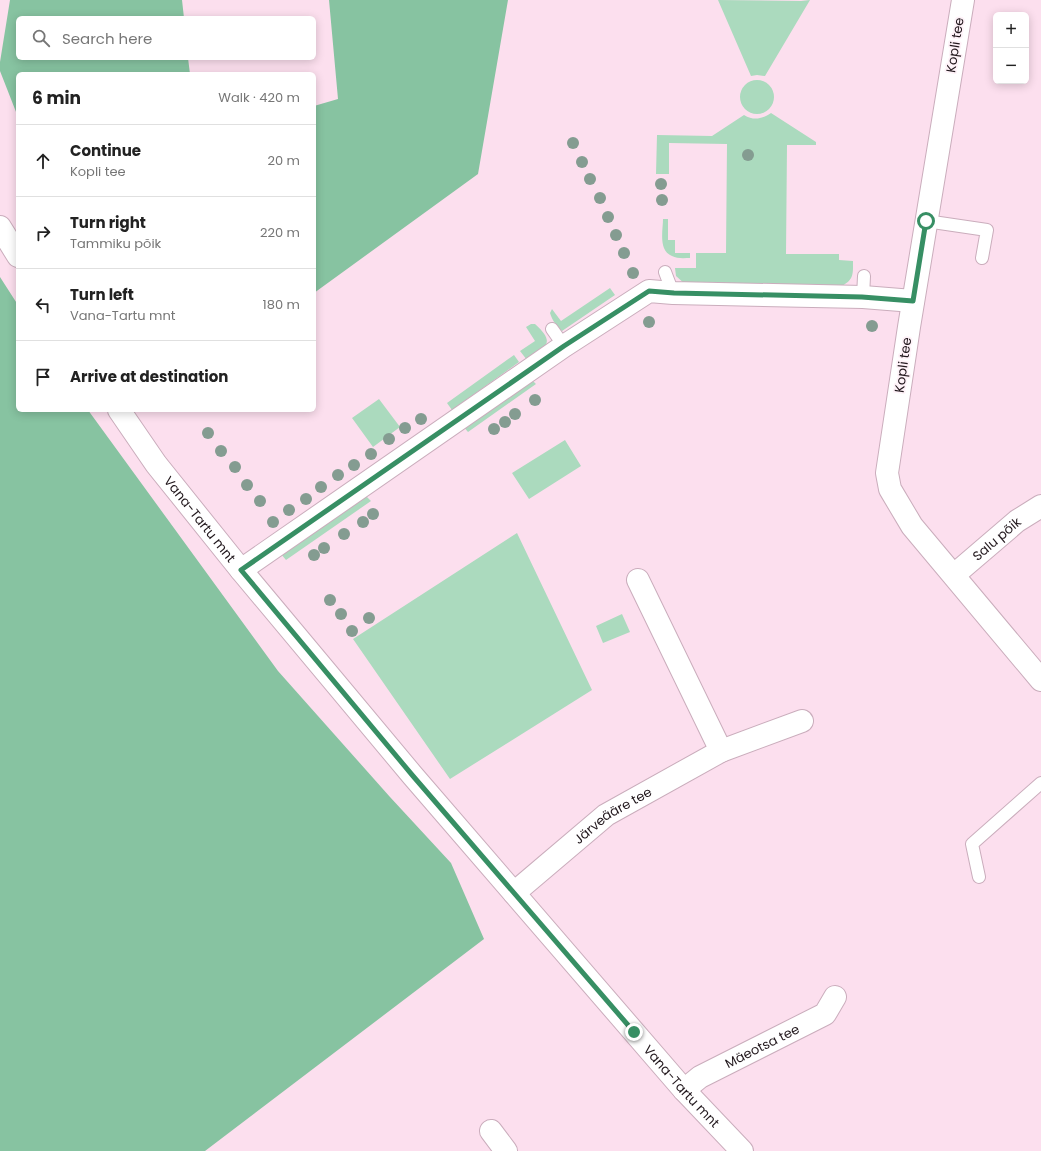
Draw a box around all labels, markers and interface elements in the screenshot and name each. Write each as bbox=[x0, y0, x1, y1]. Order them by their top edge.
map controls bbox=[993, 12, 1029, 84]
button: + bbox=[993, 12, 1029, 48]
search box bbox=[16, 16, 316, 60]
street label: Kopli tee bbox=[941, 16, 969, 74]
icon: search bbox=[30, 27, 52, 49]
text: Search here bbox=[62, 28, 152, 49]
button: − bbox=[993, 48, 1029, 84]
text: 6 min bbox=[32, 86, 81, 110]
text: Walk · 420 m bbox=[218, 88, 300, 107]
text: Continue bbox=[70, 140, 141, 161]
icon: ahead bbox=[32, 150, 54, 172]
text: 20 m bbox=[267, 151, 300, 170]
text: Kopli tee bbox=[70, 162, 126, 181]
text: Turn right bbox=[70, 212, 146, 233]
route start bbox=[917, 212, 935, 230]
icon: right bbox=[32, 222, 54, 244]
text: 220 m bbox=[260, 223, 300, 242]
text: Tammiku põik bbox=[70, 234, 161, 253]
text: Turn left bbox=[70, 284, 134, 305]
icon: left bbox=[32, 294, 54, 316]
text: 180 m bbox=[263, 295, 300, 314]
text: Vana-Tartu mnt bbox=[70, 306, 175, 325]
street label: Kopli tee bbox=[890, 336, 916, 394]
icon: arrive bbox=[32, 366, 54, 388]
text: Arrive at destination bbox=[70, 366, 228, 387]
street label: Vana-Tartu mnt bbox=[160, 472, 241, 566]
street label: Salu põik bbox=[968, 512, 1025, 565]
street label: Järveääre tee bbox=[569, 782, 655, 848]
street label: Mäeotsa tee bbox=[721, 1019, 802, 1072]
route end bbox=[625, 1023, 643, 1041]
street label: Vana-Tartu mnt bbox=[639, 1040, 724, 1132]

